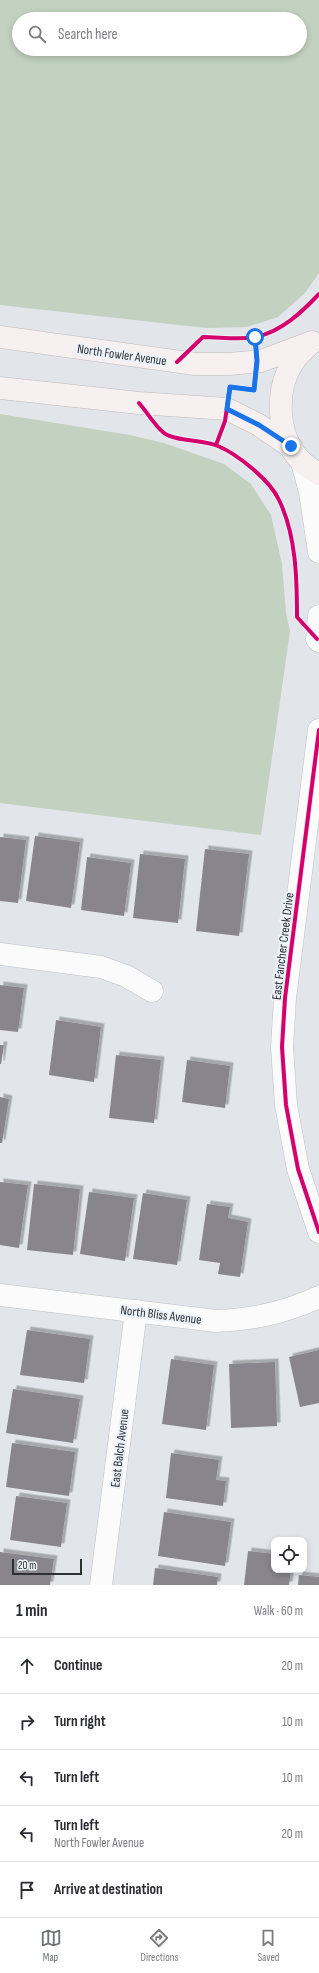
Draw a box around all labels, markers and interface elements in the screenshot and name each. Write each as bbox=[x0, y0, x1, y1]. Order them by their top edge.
search box bbox=[12, 12, 307, 56]
icon: search bbox=[26, 23, 48, 45]
text: Search here bbox=[58, 25, 118, 44]
route start bbox=[246, 328, 264, 346]
street label: North Fowler Avenue bbox=[76, 341, 168, 369]
route end bbox=[282, 437, 300, 455]
street label: East Fancher Creek Drive bbox=[268, 892, 298, 1001]
street label: North Bliss Avenue bbox=[119, 1302, 202, 1328]
street label: East Balch Avenue bbox=[107, 1408, 133, 1488]
map controls bbox=[271, 1537, 307, 1573]
button: locate bbox=[271, 1537, 307, 1573]
scale bar bbox=[12, 1557, 82, 1576]
text: 20 m bbox=[18, 1559, 36, 1572]
text: 1 min bbox=[16, 1601, 48, 1621]
text: Walk · 60 m bbox=[254, 1603, 303, 1619]
icon: ahead bbox=[16, 1655, 38, 1677]
text: Continue bbox=[54, 1656, 103, 1675]
text: 20 m bbox=[281, 1658, 303, 1674]
icon: right bbox=[16, 1711, 38, 1733]
text: Turn right bbox=[54, 1712, 106, 1731]
text: 10 m bbox=[282, 1714, 303, 1730]
icon: left bbox=[16, 1767, 38, 1789]
text: Turn left bbox=[54, 1768, 99, 1787]
text: 10 m bbox=[282, 1770, 303, 1786]
text: Turn left bbox=[54, 1816, 99, 1835]
icon: left bbox=[16, 1823, 38, 1845]
text: 20 m bbox=[281, 1826, 303, 1842]
text: North Fowler Avenue bbox=[54, 1835, 144, 1851]
icon: arrive bbox=[16, 1879, 38, 1901]
text: Arrive at destination bbox=[54, 1880, 163, 1899]
tab: Map bbox=[40, 1927, 62, 1964]
tab: Directions bbox=[141, 1927, 178, 1964]
tab: Saved bbox=[257, 1927, 279, 1964]

